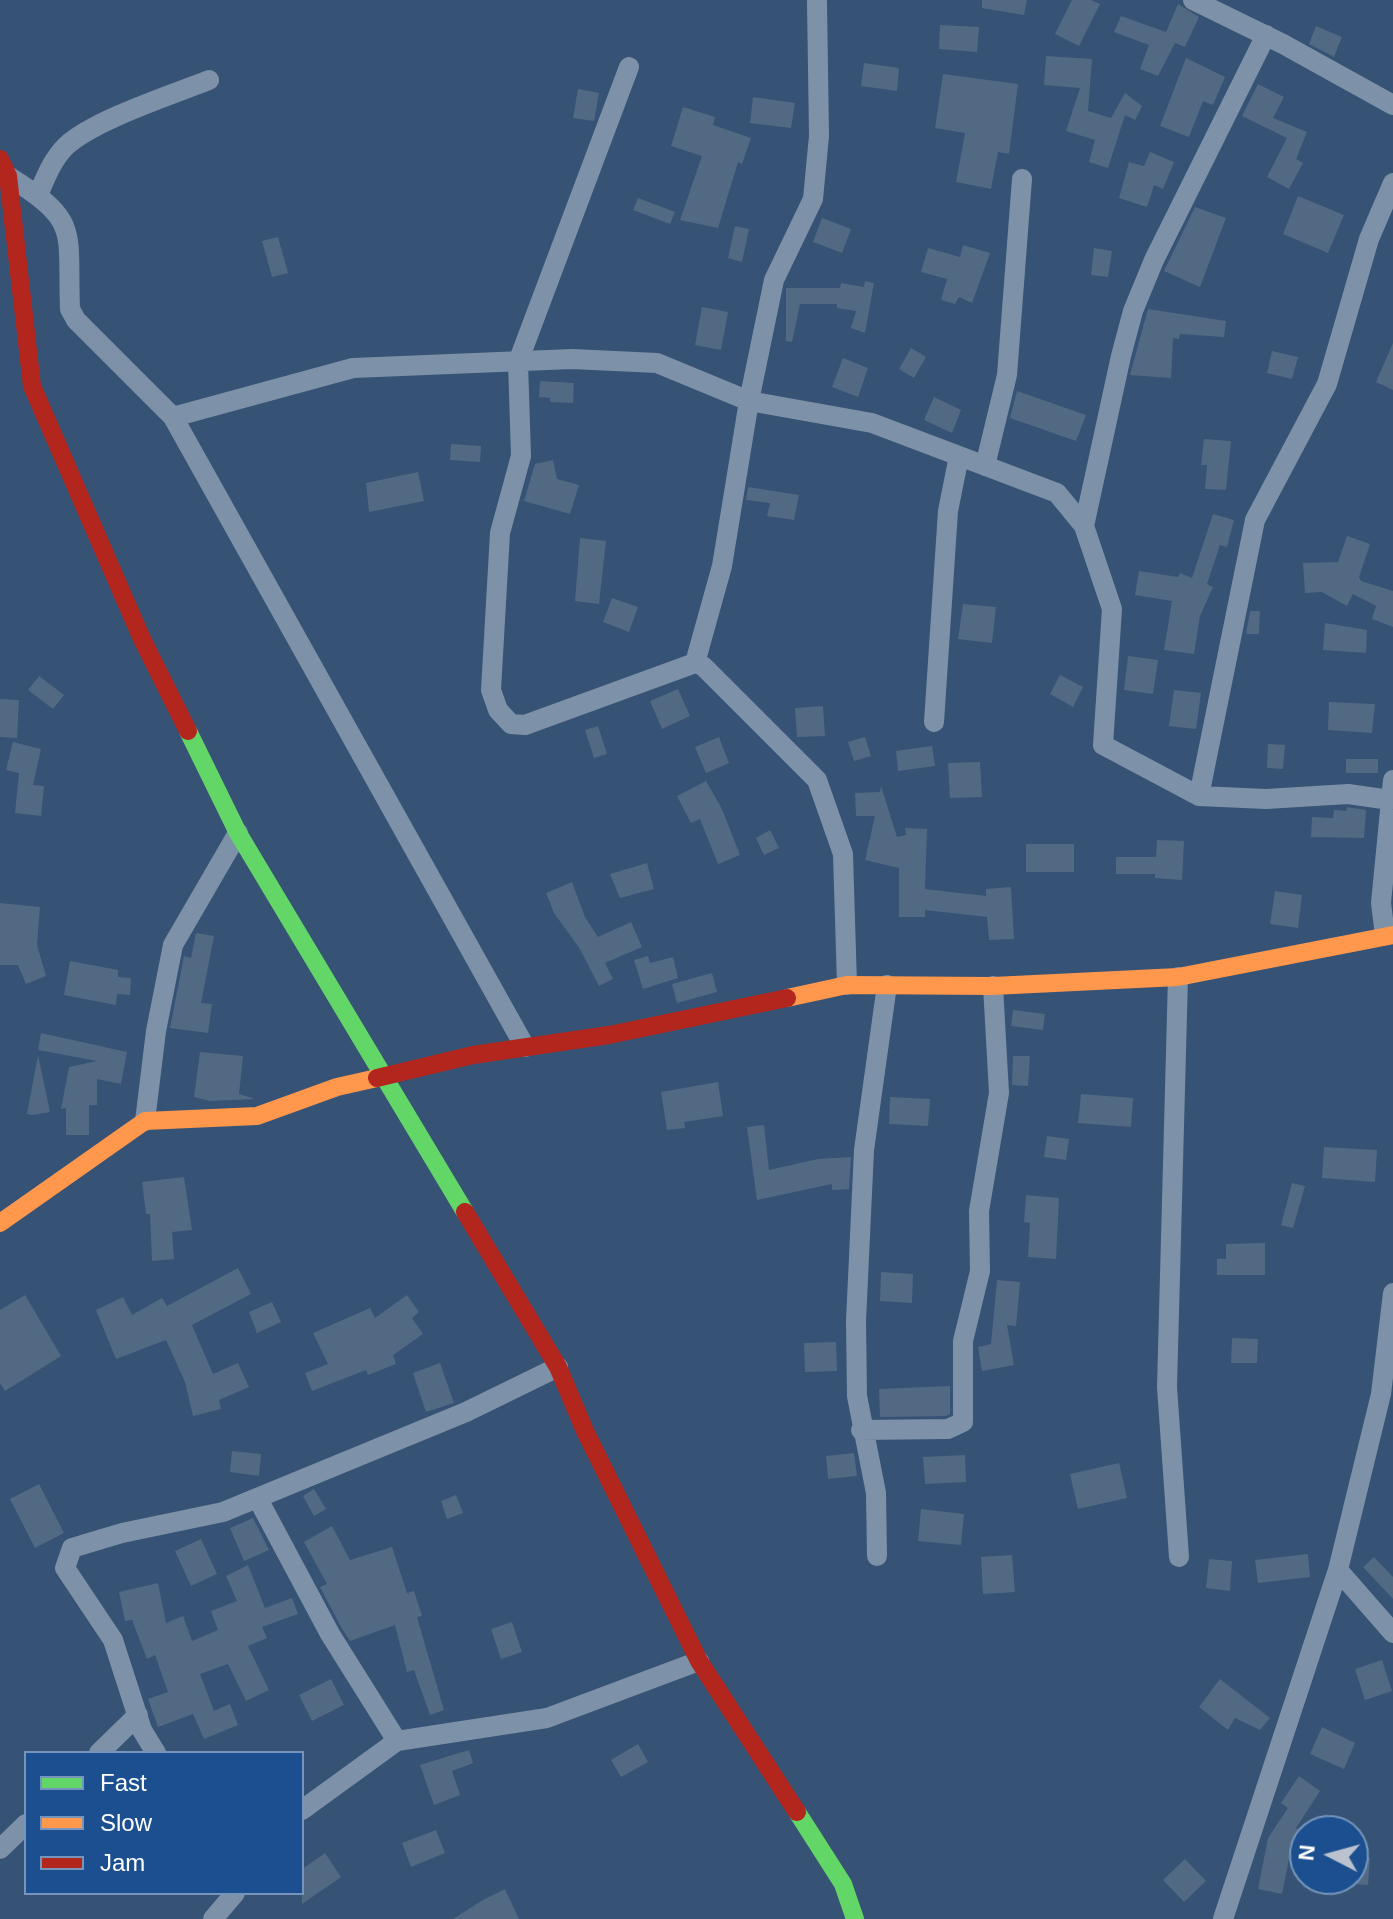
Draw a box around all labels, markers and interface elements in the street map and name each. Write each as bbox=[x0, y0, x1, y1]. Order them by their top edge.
legend bbox=[24, 1751, 304, 1895]
text: Fast bbox=[100, 1769, 147, 1796]
text: Slow bbox=[100, 1809, 152, 1836]
north arrow bbox=[1289, 1815, 1369, 1895]
text: N bbox=[1293, 1843, 1320, 1862]
text: Jam bbox=[100, 1849, 145, 1876]

